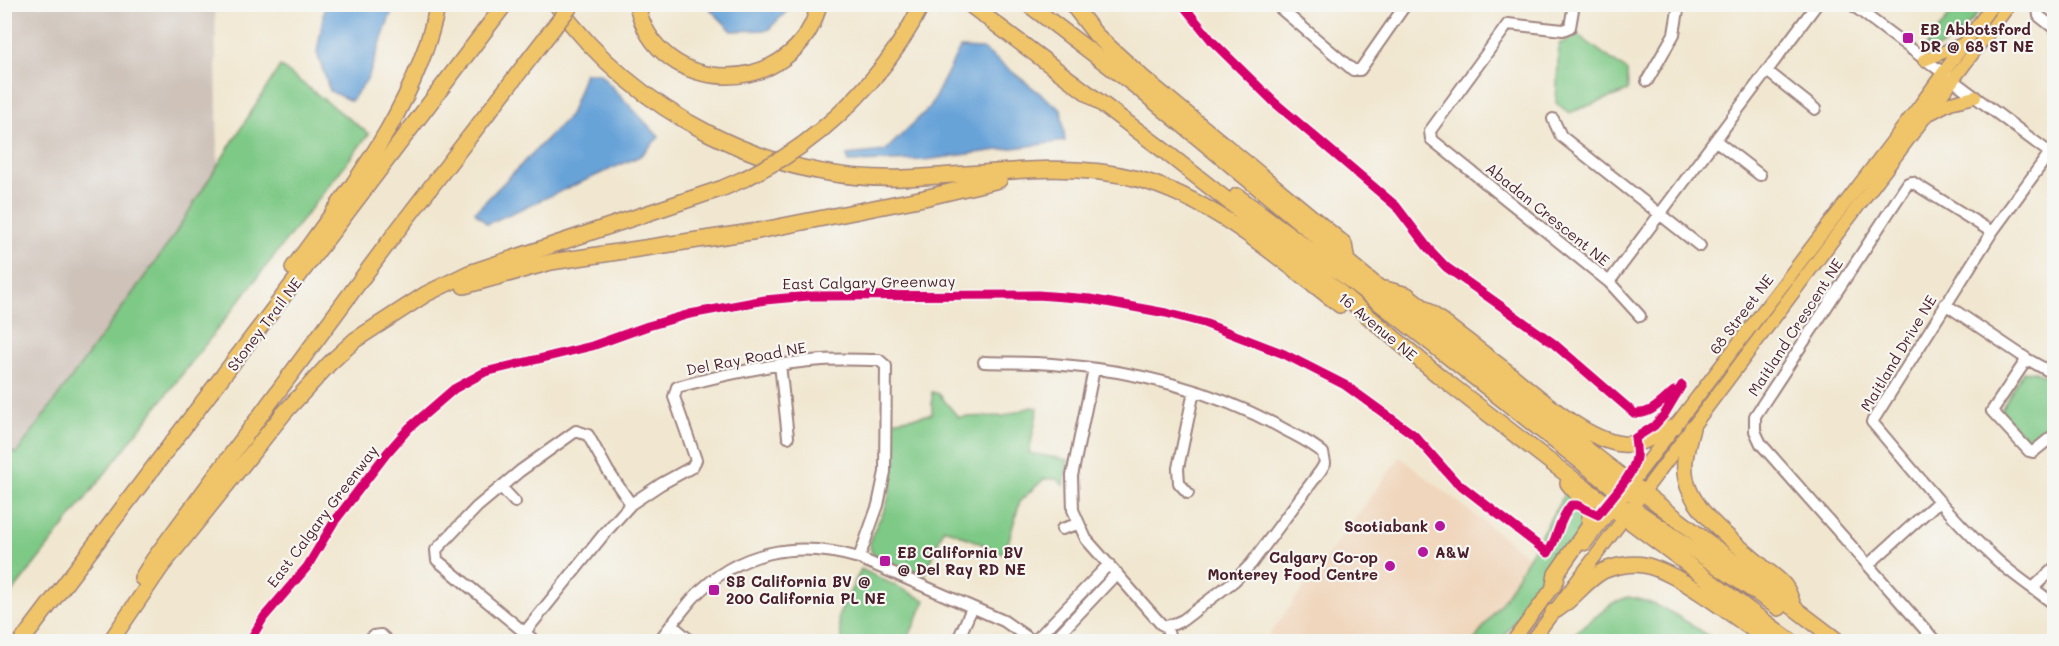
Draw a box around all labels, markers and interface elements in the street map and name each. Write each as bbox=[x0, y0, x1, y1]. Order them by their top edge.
place label: EB Abbotsford DR @ 68 ST NE bbox=[1920, 19, 2034, 56]
marker: EB Abbotsford DR @ 68 ST NE bbox=[1901, 31, 1915, 45]
street label: Abadan Crescent NE bbox=[1482, 158, 1614, 270]
street label: Maitland Crescent NE bbox=[1743, 254, 1847, 400]
street label: East Calgary Greenway bbox=[782, 270, 956, 294]
street label: 68 Street NE bbox=[1704, 270, 1778, 358]
street label: Stoney Trail NE bbox=[222, 273, 306, 375]
street label: 16 Avenue NE bbox=[1334, 287, 1422, 365]
street label: Maitland Drive NE bbox=[1855, 291, 1941, 415]
street label: Del Ray Road NE bbox=[684, 337, 808, 379]
street label: East Calgary Greenway bbox=[262, 441, 382, 591]
place label: Scotiabank bbox=[1344, 516, 1428, 536]
marker: Scotiabank bbox=[1433, 519, 1447, 533]
place label: EB California BV @ Del Ray RD NE bbox=[897, 542, 1026, 579]
place label: A&W bbox=[1435, 542, 1470, 562]
marker: A&W bbox=[1416, 545, 1430, 559]
place label: Calgary Co-op Monterey Food Centre bbox=[1207, 547, 1378, 584]
marker: EB California BV @ Del Ray RD NE bbox=[878, 554, 892, 568]
marker: Calgary Co-op Monterey Food Centre bbox=[1383, 559, 1397, 573]
place label: SB California BV @ 200 California PL NE bbox=[726, 571, 886, 608]
marker: SB California BV @ 200 California PL NE bbox=[707, 583, 721, 597]

